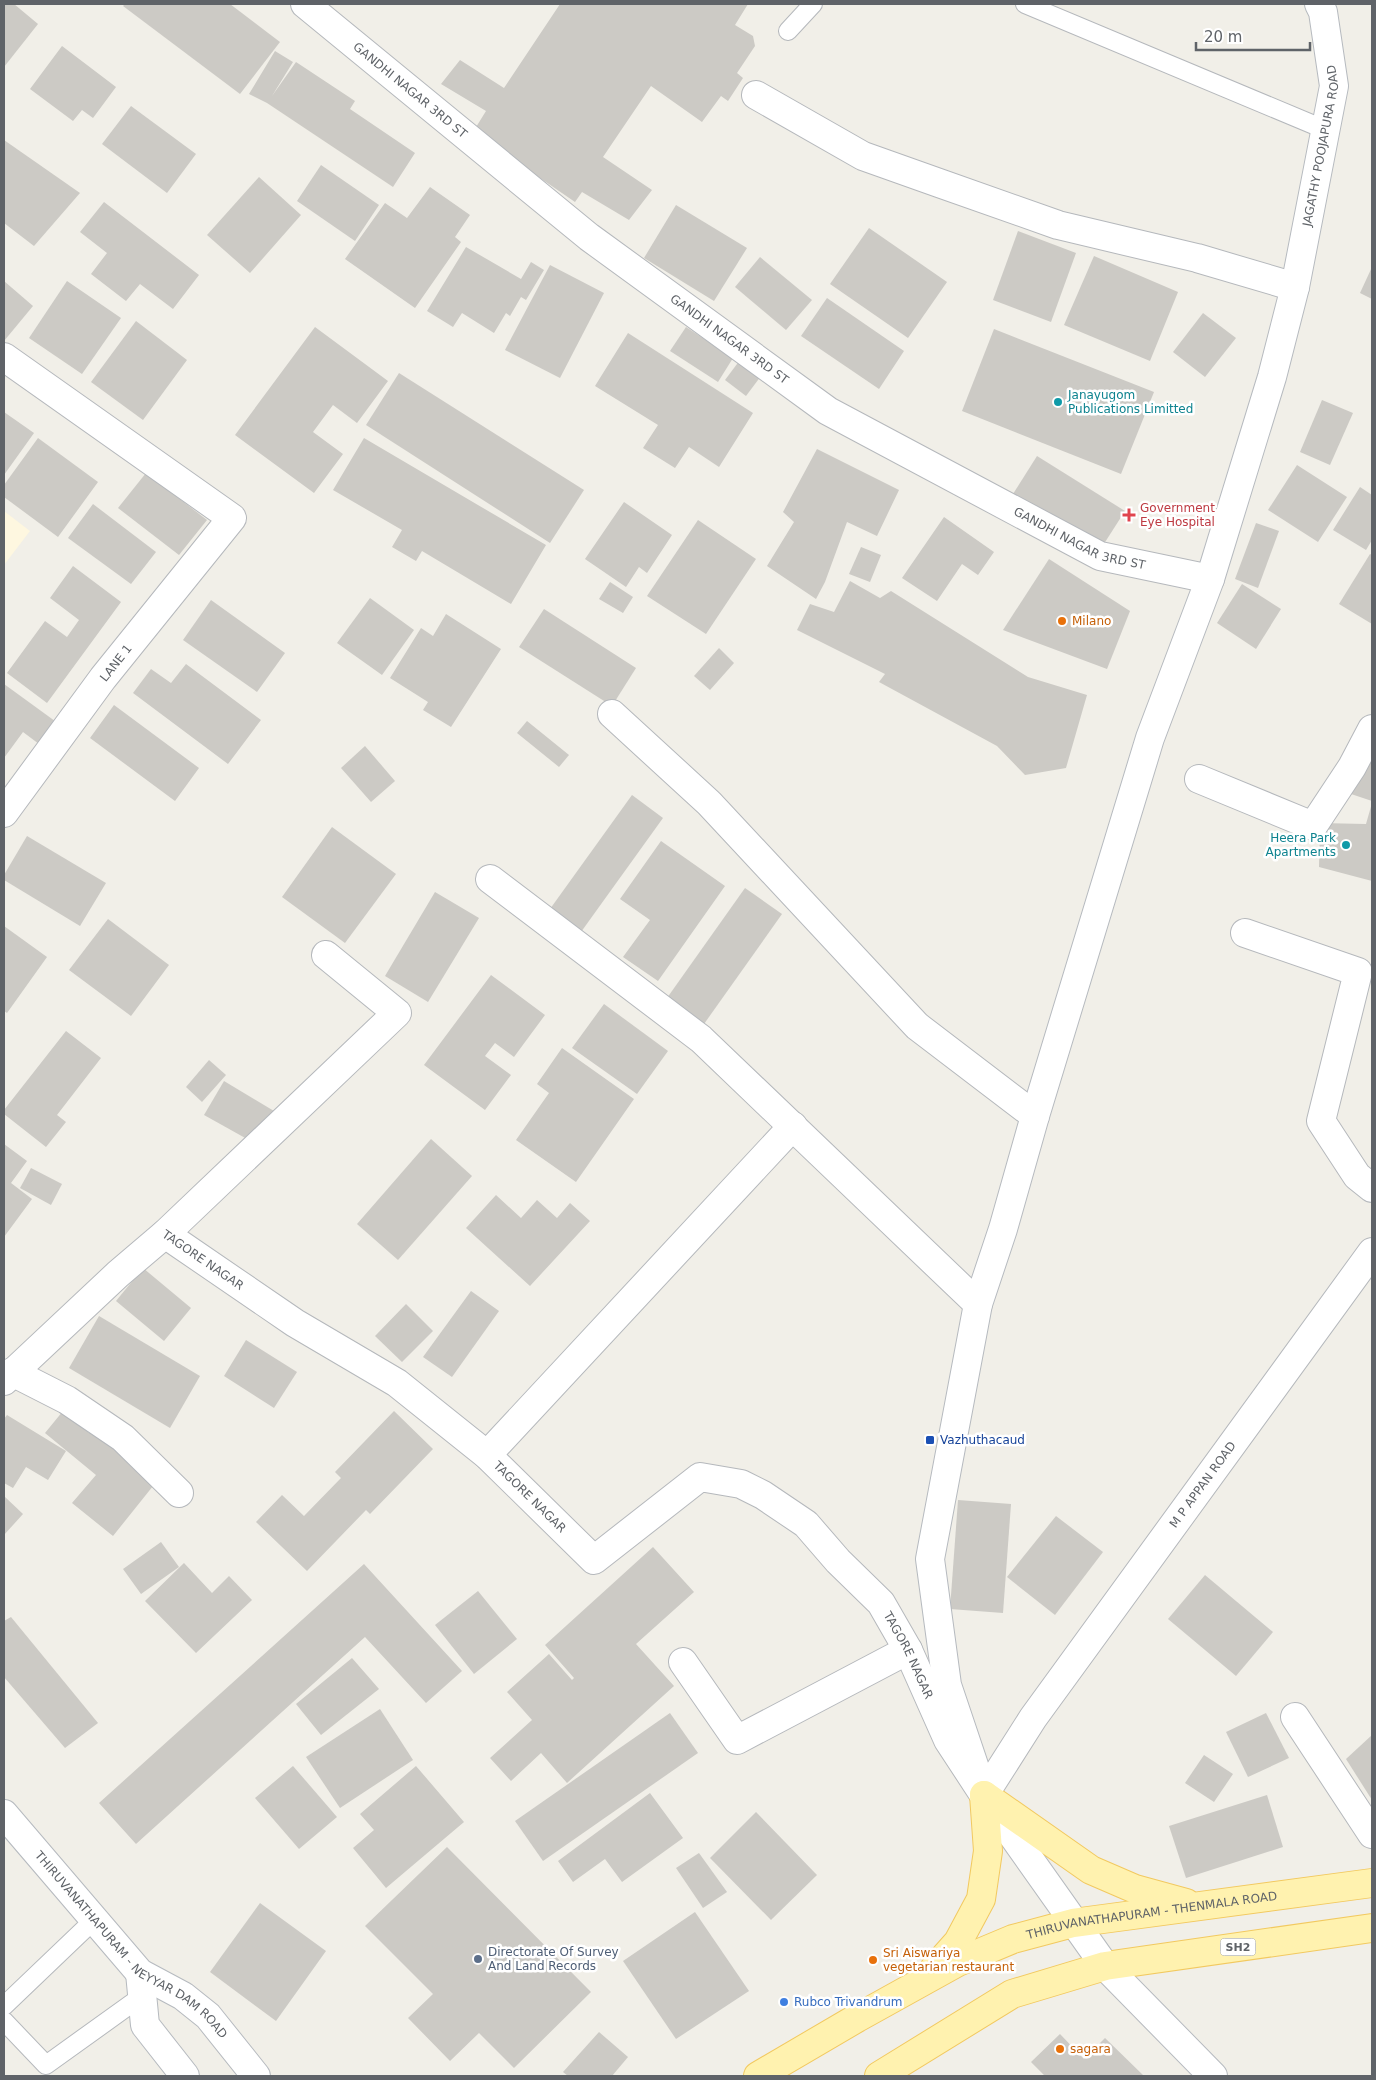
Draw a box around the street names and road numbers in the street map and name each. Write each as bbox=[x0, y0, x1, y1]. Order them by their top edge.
street label: GANDHI NAGAR 3RD ST bbox=[350, 40, 470, 141]
street label: JAGATHY POOJAPURA ROAD bbox=[1300, 64, 1342, 229]
street label: GANDHI NAGAR 3RD ST bbox=[668, 291, 792, 387]
street label: GANDHI NAGAR 3RD ST bbox=[1011, 504, 1147, 572]
street label: LANE 1 bbox=[97, 642, 135, 684]
street label: TAGORE NAGAR bbox=[159, 1227, 246, 1293]
street label: M P APPAN ROAD bbox=[1167, 1439, 1239, 1531]
street label: TAGORE NAGAR bbox=[490, 1458, 569, 1535]
street label: TAGORE NAGAR bbox=[880, 1608, 936, 1701]
street label: THIRUVANATHAPURAM - NEYYAR DAM ROAD bbox=[31, 1848, 230, 2041]
street label: THIRUVANATHAPURAM - THENMALA ROAD bbox=[1024, 1889, 1278, 1942]
road number: SH2 bbox=[1220, 1938, 1256, 1955]

